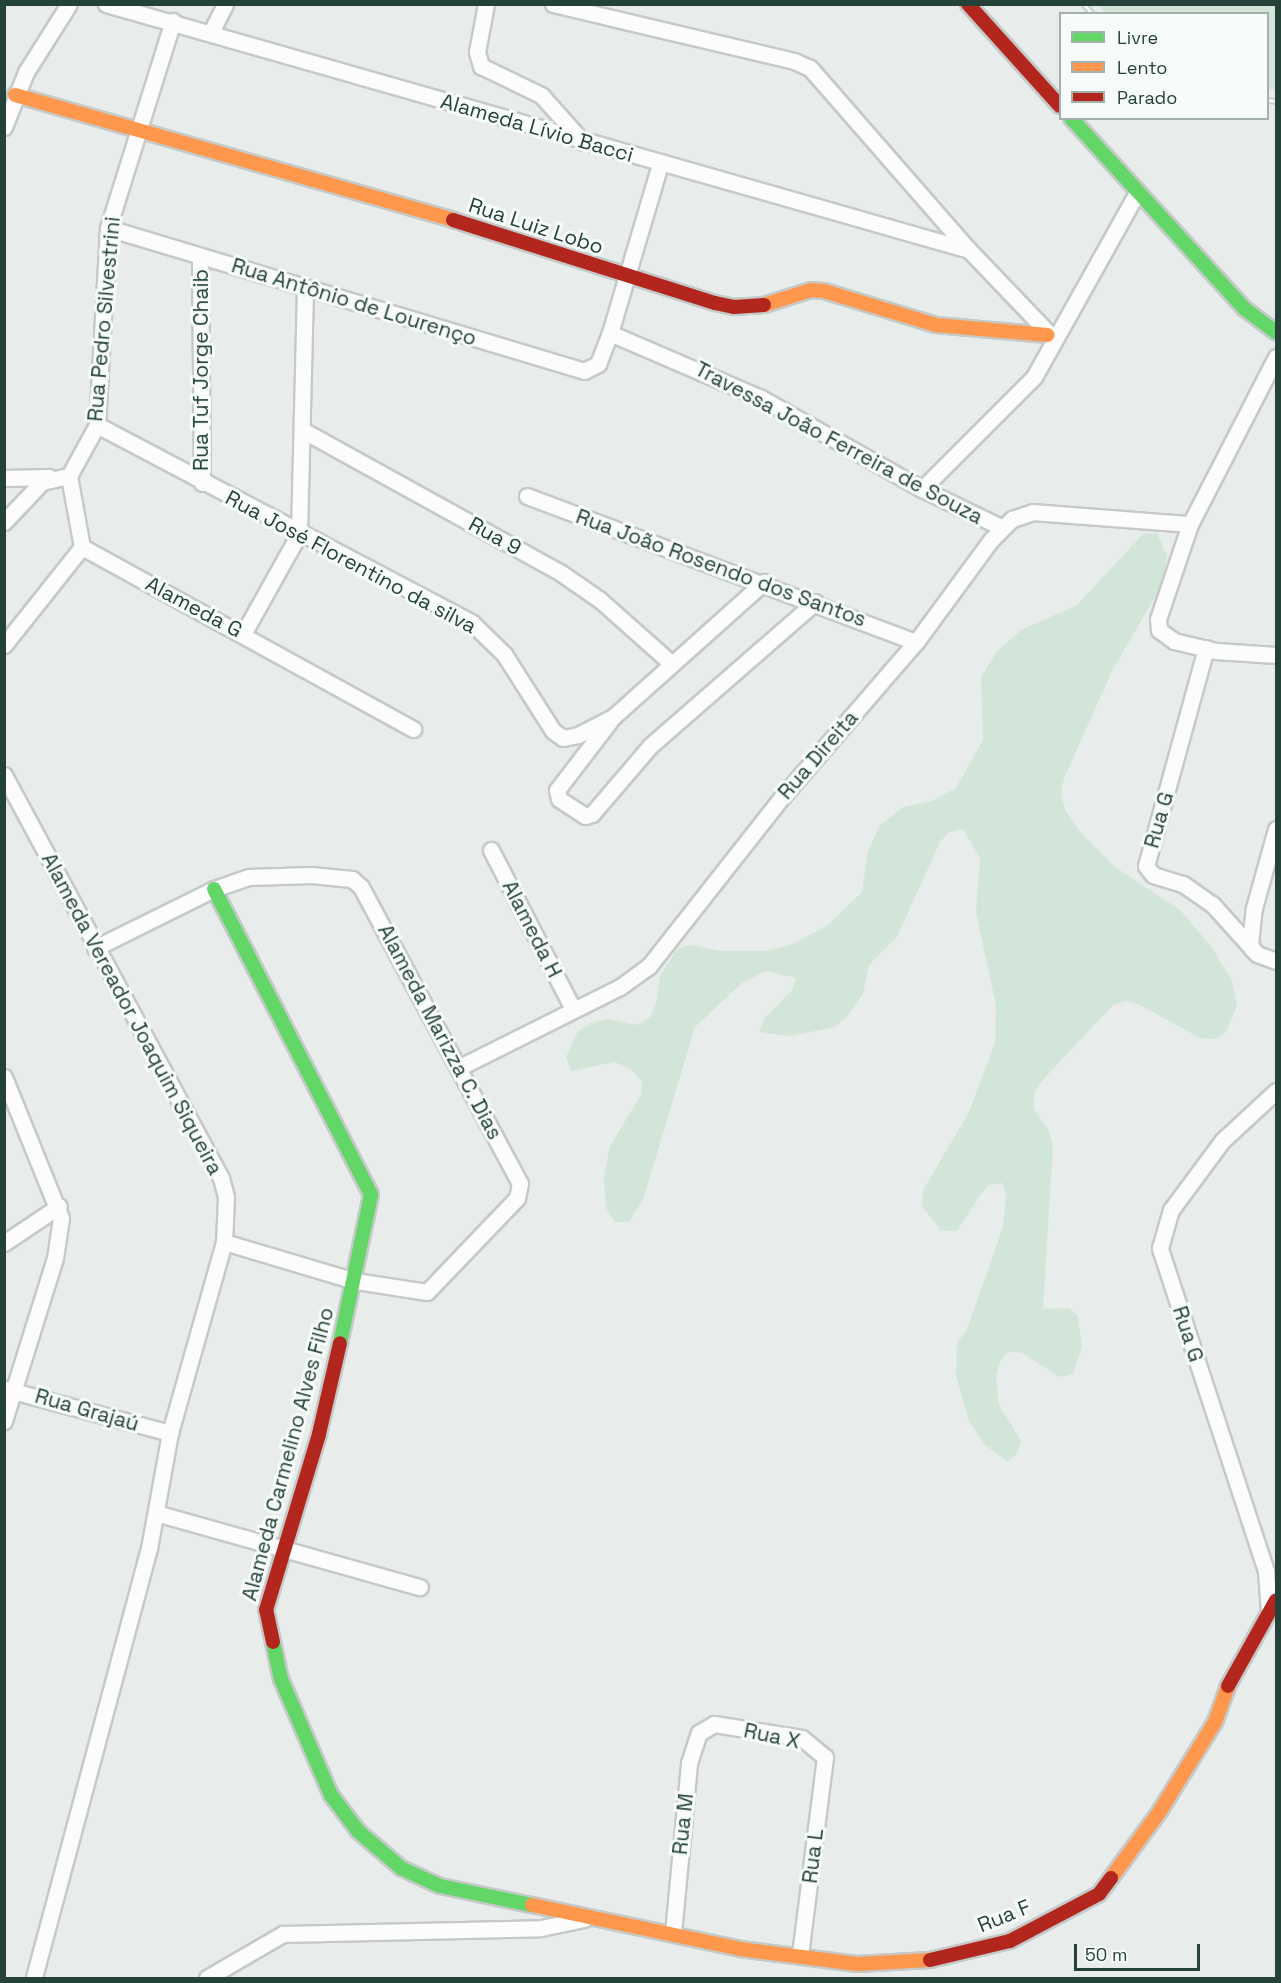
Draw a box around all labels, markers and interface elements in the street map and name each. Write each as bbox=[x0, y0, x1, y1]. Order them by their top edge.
legend bbox=[1059, 12, 1269, 120]
text: Livre bbox=[1117, 26, 1158, 49]
text: Lento bbox=[1117, 56, 1167, 79]
text: Parado bbox=[1117, 86, 1177, 109]
street label: Alameda Lívio Bacci bbox=[438, 88, 636, 168]
street label: Rua Luiz Lobo bbox=[465, 192, 607, 260]
street label: Rua Pedro Silvestrini bbox=[82, 215, 126, 423]
street label: Rua Antônio de Lourenço bbox=[228, 253, 480, 351]
street label: Rua Tuf Jorge Chaib bbox=[188, 269, 214, 471]
street label: Travessa João Ferreira de Souza bbox=[691, 356, 987, 530]
street label: Rua José Florentino da silva bbox=[221, 485, 481, 639]
street label: Rua João Rosendo dos Santos bbox=[572, 504, 870, 632]
street label: Rua 9 bbox=[464, 511, 526, 561]
street label: Alameda G bbox=[141, 571, 247, 643]
street label: Rua Direita bbox=[773, 705, 863, 805]
street label: Rua G bbox=[1139, 789, 1179, 851]
street label: Alameda Vereador Joaquim Siqueira bbox=[36, 849, 228, 1179]
street label: Alameda H bbox=[497, 876, 567, 982]
street label: Alameda Marizza C. Dias bbox=[372, 920, 508, 1144]
street label: Rua G bbox=[1167, 1303, 1209, 1365]
street label: Alameda Carmelino Alves Filho bbox=[237, 1304, 339, 1604]
street label: Rua Grajaú bbox=[32, 1383, 142, 1437]
street label: Rua X bbox=[742, 1718, 802, 1754]
street label: Rua M bbox=[667, 1792, 699, 1856]
street label: Rua L bbox=[797, 1827, 829, 1885]
street label: Rua F bbox=[974, 1894, 1034, 1938]
scale bar bbox=[1077, 1932, 1203, 1970]
text: 50 m bbox=[1085, 1943, 1127, 1966]

